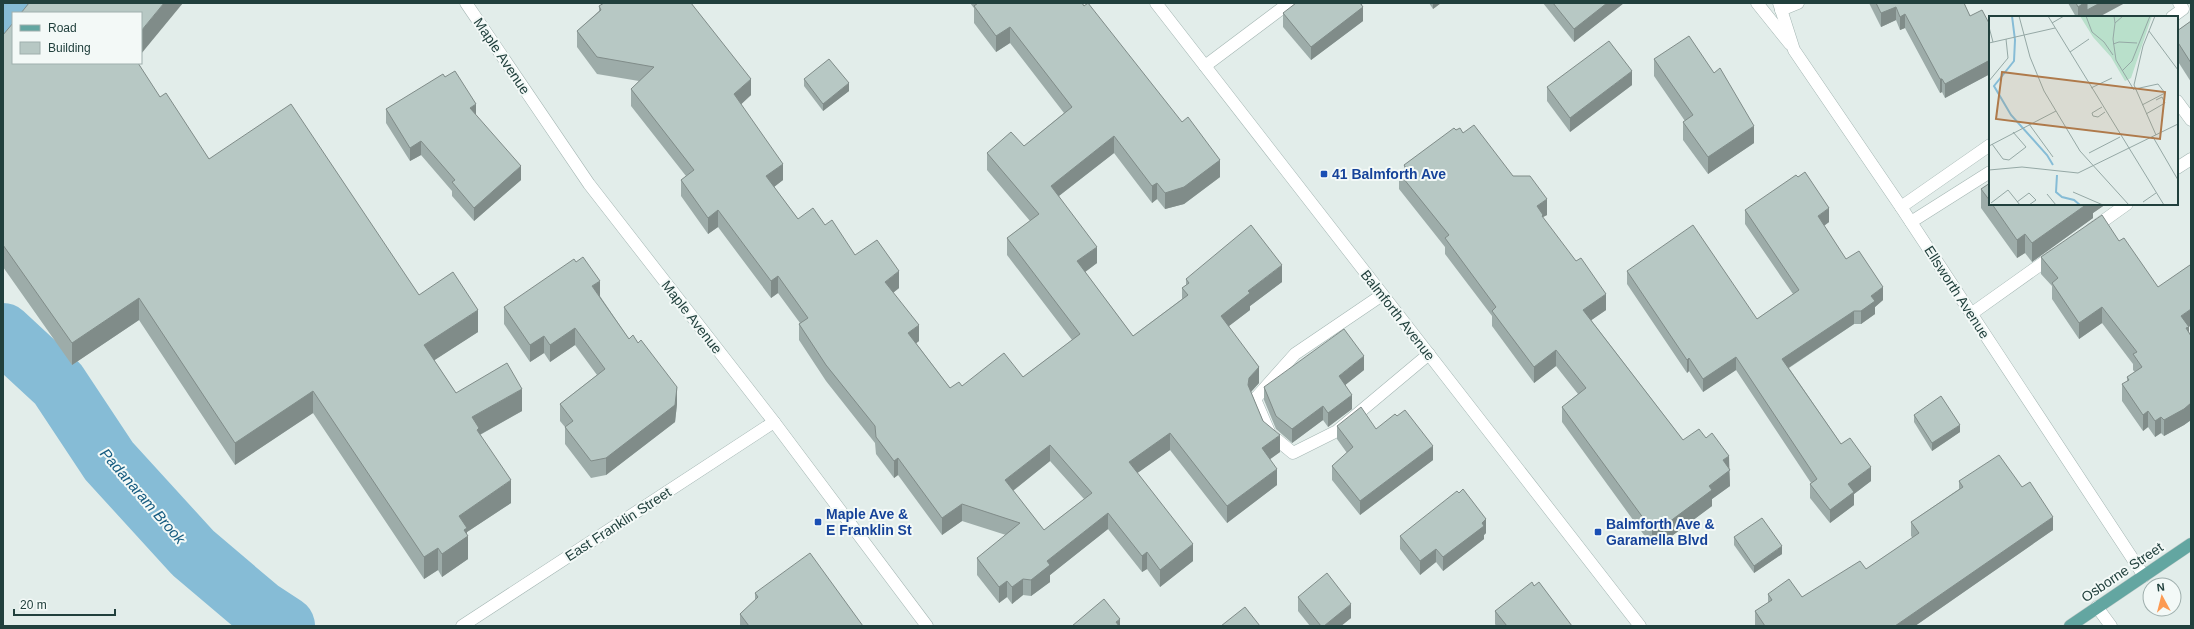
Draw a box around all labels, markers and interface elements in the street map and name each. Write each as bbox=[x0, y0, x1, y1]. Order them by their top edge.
legend bbox=[12, 12, 142, 64]
street label: Maple Avenue bbox=[471, 15, 533, 97]
inset map bbox=[1989, 16, 2178, 205]
text: Road bbox=[48, 21, 77, 35]
text: Building bbox=[48, 41, 91, 55]
place label: 41 Balmforth Ave bbox=[1332, 166, 1446, 182]
marker: 41 Balmforth Ave bbox=[1319, 169, 1329, 179]
street label: Ellsworth Avenue bbox=[1921, 243, 1993, 341]
street label: Balmforth Avenue bbox=[1358, 267, 1438, 364]
street label: Maple Avenue bbox=[658, 277, 726, 357]
water label: Padanaram Brook bbox=[97, 445, 190, 548]
street label: East Franklin Street bbox=[562, 484, 674, 564]
place label: Maple Ave & E Franklin St bbox=[826, 506, 912, 538]
place label: Balmforth Ave & Garamella Blvd bbox=[1606, 516, 1715, 548]
marker: Maple Ave & E Franklin St bbox=[813, 517, 823, 527]
marker: Balmforth Ave & Garamella Blvd bbox=[1593, 527, 1603, 537]
street label: Osborne Street bbox=[2078, 539, 2166, 605]
north arrow bbox=[2142, 577, 2182, 617]
text: N bbox=[2156, 581, 2166, 594]
scale bar bbox=[14, 591, 115, 617]
text: 20 m bbox=[20, 598, 47, 612]

